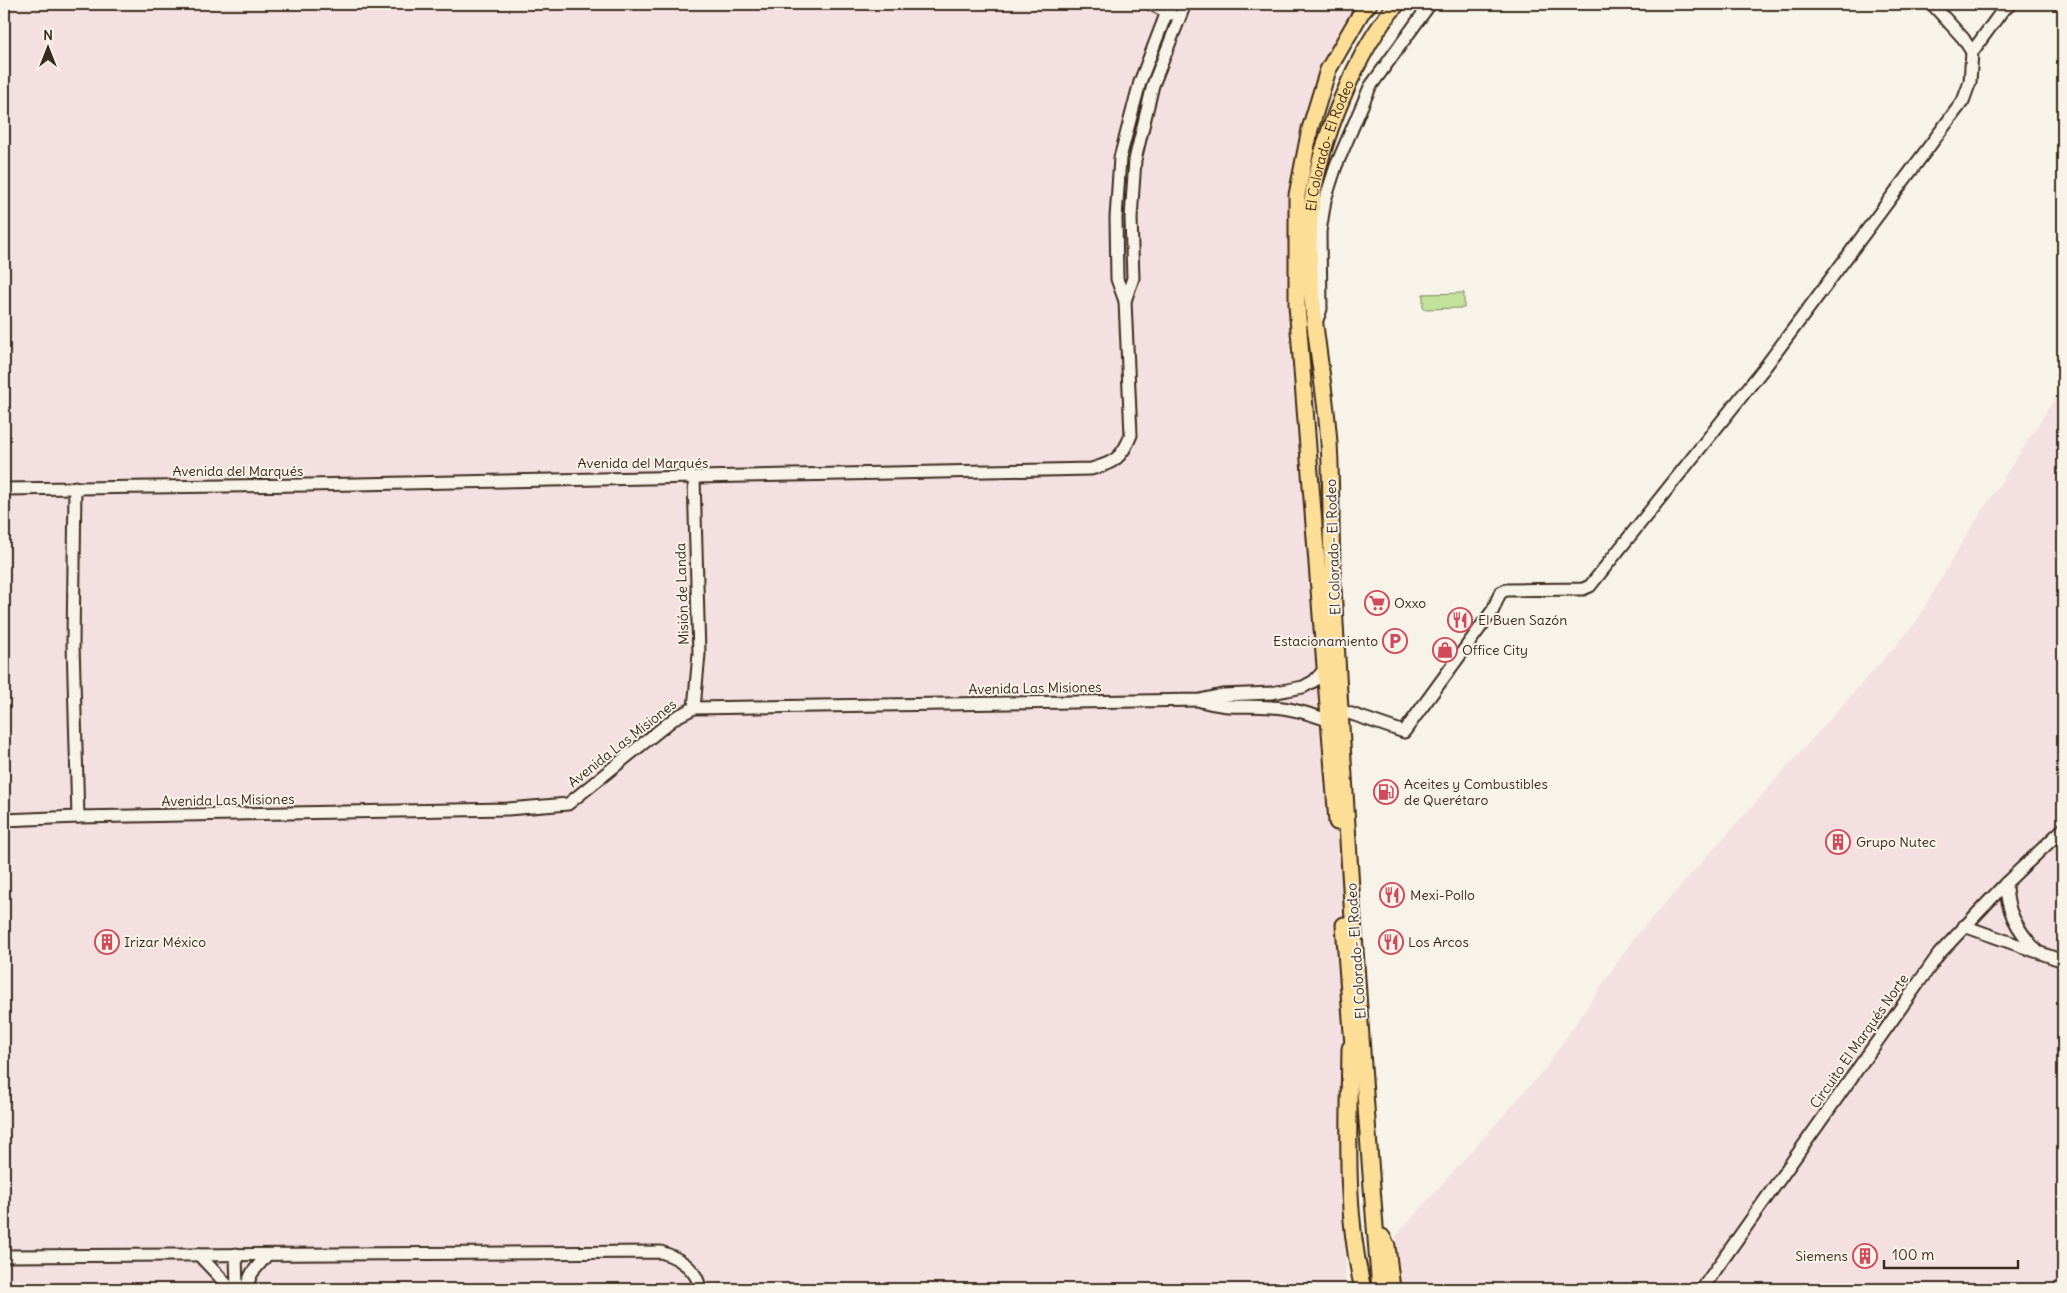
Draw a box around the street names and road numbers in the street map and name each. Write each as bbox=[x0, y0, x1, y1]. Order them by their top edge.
street label: El Colorado- El Rodeo bbox=[1302, 77, 1358, 212]
street label: Avenida del Marqués bbox=[578, 454, 708, 472]
street label: Avenida del Marqués bbox=[173, 462, 303, 480]
street label: El Colorado- El Rodeo bbox=[1322, 478, 1344, 616]
street label: Misión de Landa bbox=[671, 543, 693, 645]
street label: Avenida Las Misiones bbox=[968, 678, 1102, 698]
street label: Avenida Las Misiones bbox=[564, 695, 680, 791]
street label: Avenida Las Misiones bbox=[161, 790, 295, 810]
street label: El Colorado- El Rodeo bbox=[1342, 882, 1370, 1020]
street label: Circuito El Marqués Norte bbox=[1806, 970, 1912, 1112]

